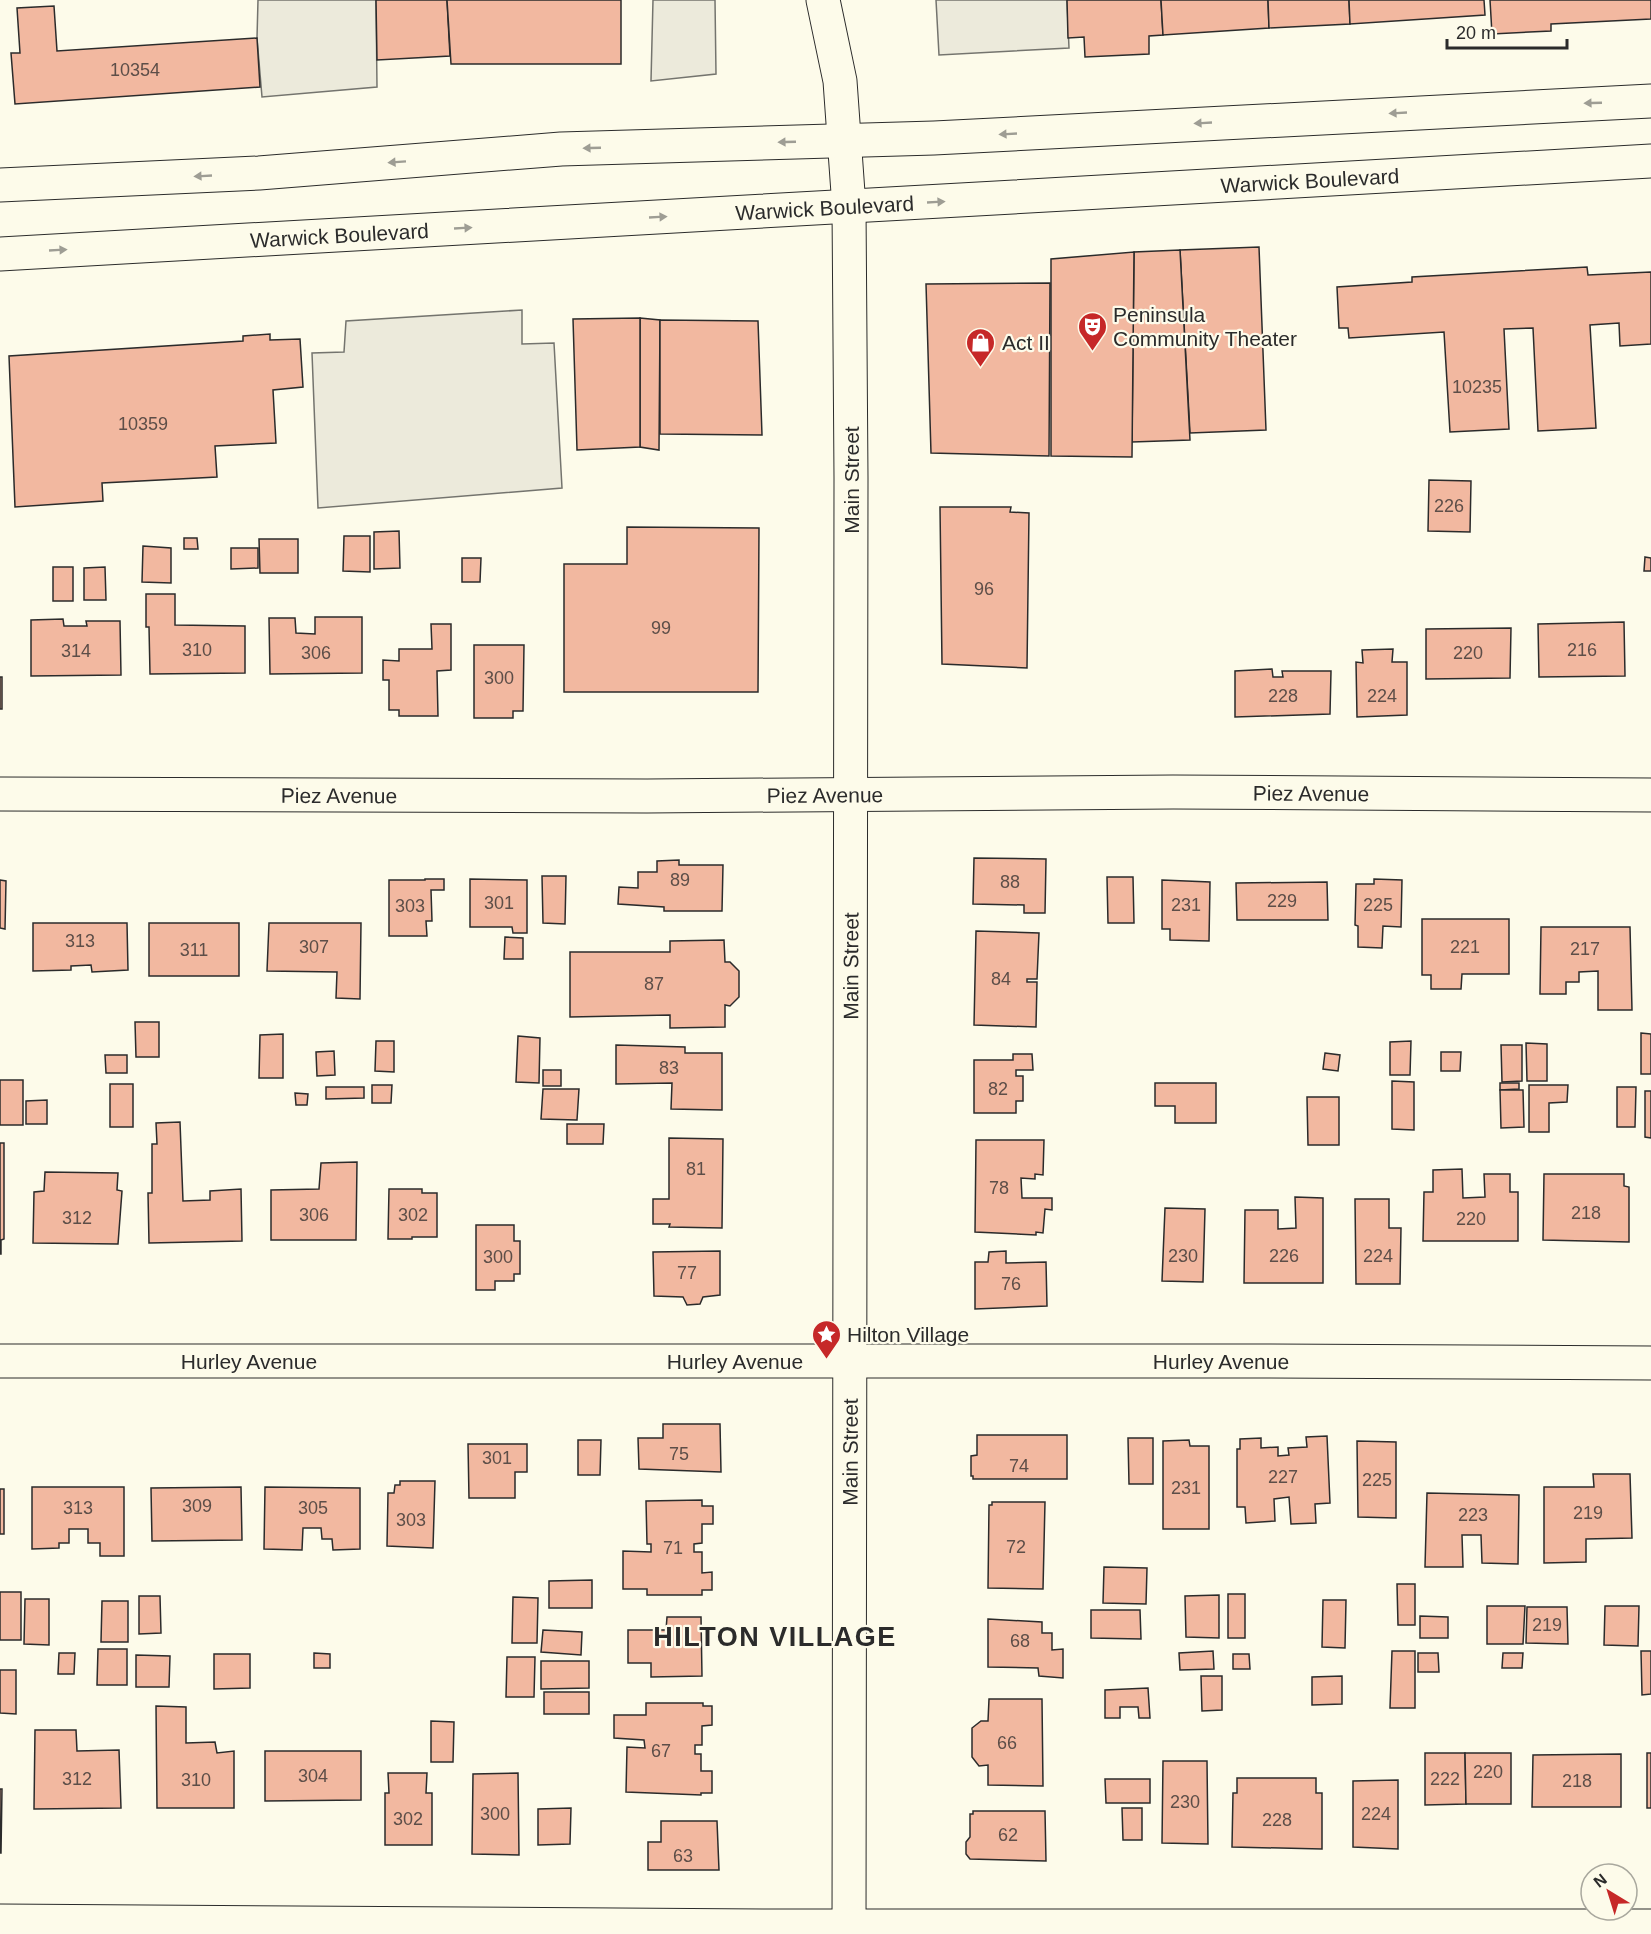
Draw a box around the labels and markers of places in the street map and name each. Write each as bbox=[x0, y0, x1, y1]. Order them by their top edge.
place label: Peninsula Community Theater bbox=[1113, 303, 1297, 350]
theatre icon: Peninsula Community Theater bbox=[1076, 310, 1108, 352]
shop icon: Act II bbox=[965, 326, 997, 368]
place label: Act II bbox=[1002, 331, 1050, 354]
place icon: Hilton Village bbox=[810, 1318, 842, 1360]
place label: Hilton Village bbox=[847, 1323, 969, 1346]

